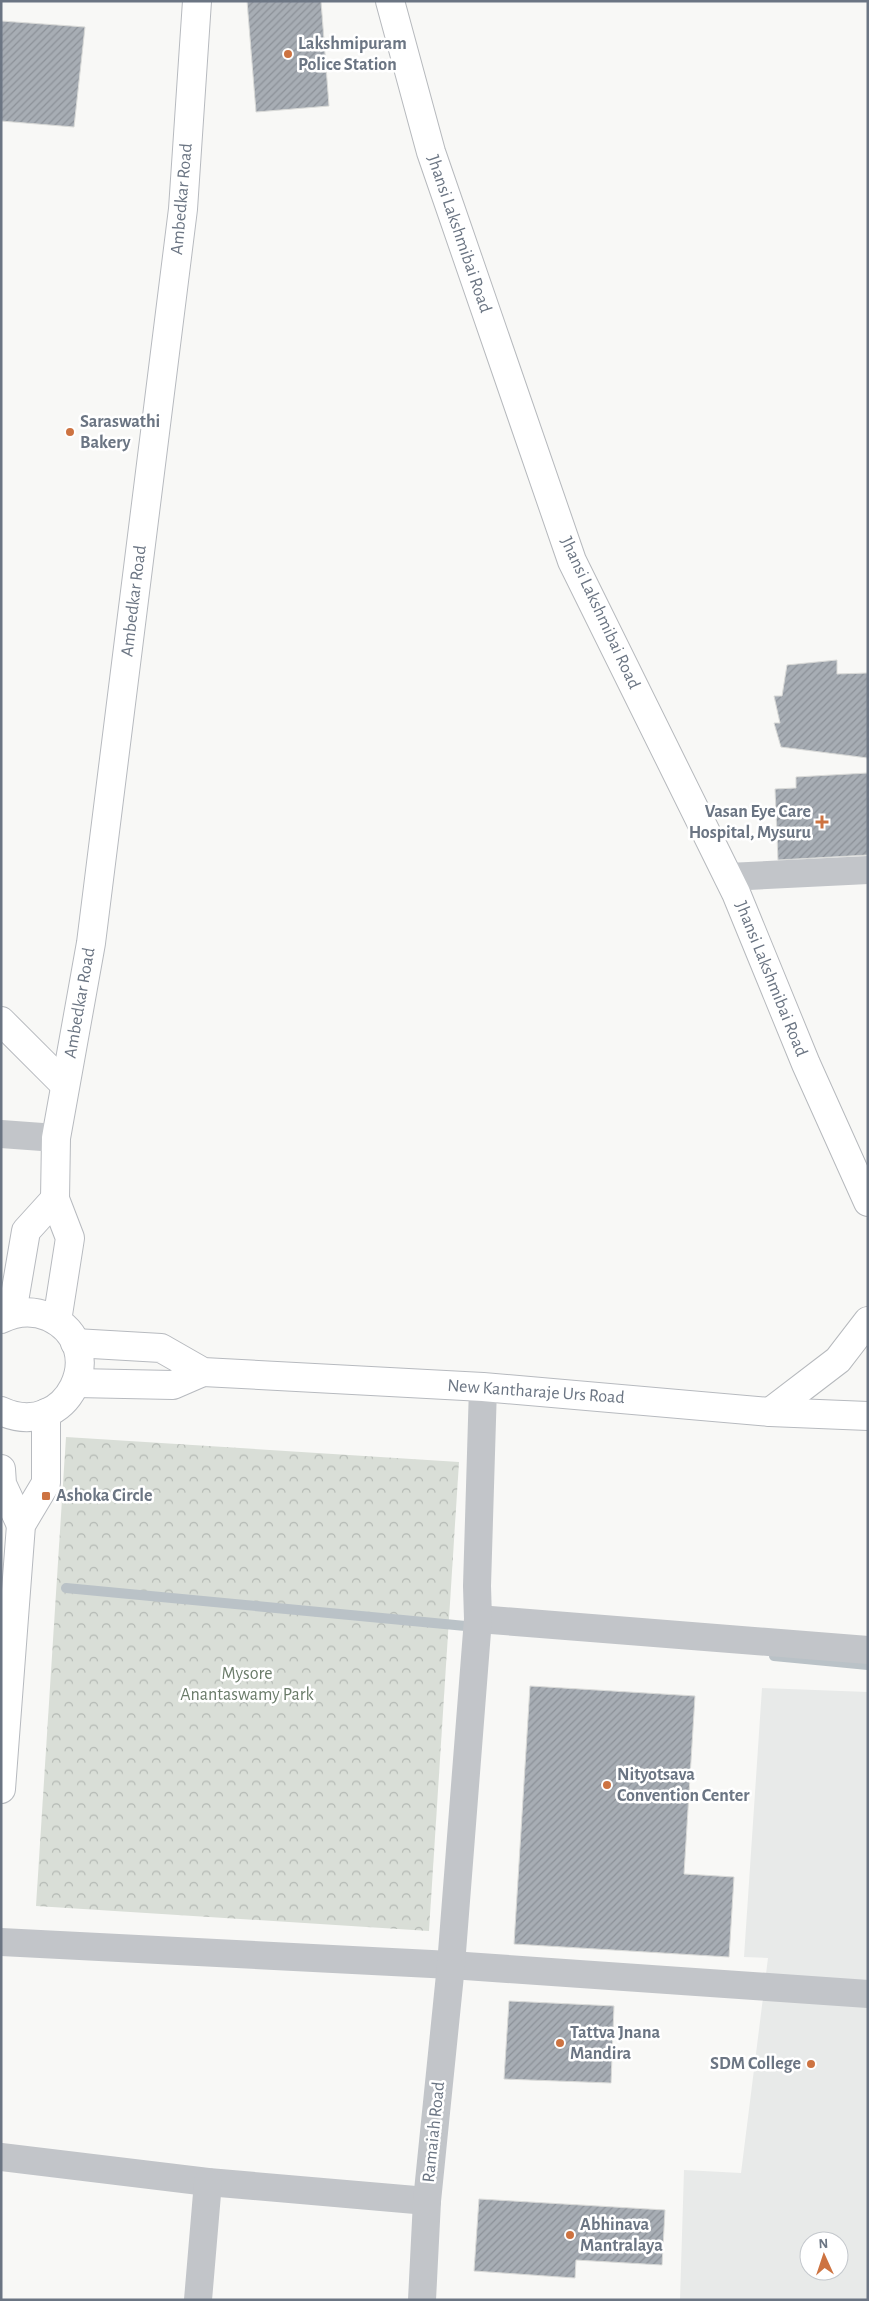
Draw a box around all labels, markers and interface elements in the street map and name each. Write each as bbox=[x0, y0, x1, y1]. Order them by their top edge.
place label: Lakshmipuram Police Station bbox=[298, 35, 407, 74]
marker: Lakshmipuram Police Station bbox=[282, 48, 294, 60]
street label: Ambedkar Road bbox=[168, 142, 196, 256]
street label: Jhansi Lakshmibai Road bbox=[424, 153, 494, 315]
place label: Saraswathi Bakery bbox=[80, 413, 160, 452]
marker: Saraswathi Bakery bbox=[64, 426, 76, 438]
street label: Jhansi Lakshmibai Road bbox=[557, 534, 643, 692]
street label: Ambedkar Road bbox=[118, 544, 150, 658]
place label: Vasan Eye Care Hospital, Mysuru bbox=[689, 803, 812, 842]
marker: Vasan Eye Care Hospital, Mysuru bbox=[815, 815, 829, 829]
street label: Jhansi Lakshmibai Road bbox=[732, 899, 810, 1059]
street label: Ambedkar Road bbox=[61, 946, 99, 1060]
street label: New Kantharaje Urs Road bbox=[447, 1377, 625, 1407]
place label: Ashoka Circle bbox=[56, 1487, 153, 1505]
marker: Ashoka Circle bbox=[40, 1490, 52, 1502]
park label: Mysore Anantaswamy Park bbox=[180, 1665, 314, 1704]
place label: Nityotsava Convention Center bbox=[617, 1766, 750, 1805]
marker: Nityotsava Convention Center bbox=[601, 1779, 613, 1791]
place label: Tattva Jnana Mandira bbox=[570, 2024, 660, 2063]
marker: Tattva Jnana Mandira bbox=[554, 2037, 566, 2049]
place label: SDM College bbox=[710, 2055, 801, 2073]
marker: SDM College bbox=[805, 2058, 817, 2070]
street label: Ramaiah Road bbox=[420, 2081, 448, 2183]
place label: Abhinava Mantralaya bbox=[580, 2216, 663, 2255]
marker: Abhinava Mantralaya bbox=[564, 2229, 576, 2241]
north arrow bbox=[799, 2231, 849, 2281]
text: N bbox=[818, 2237, 829, 2251]

